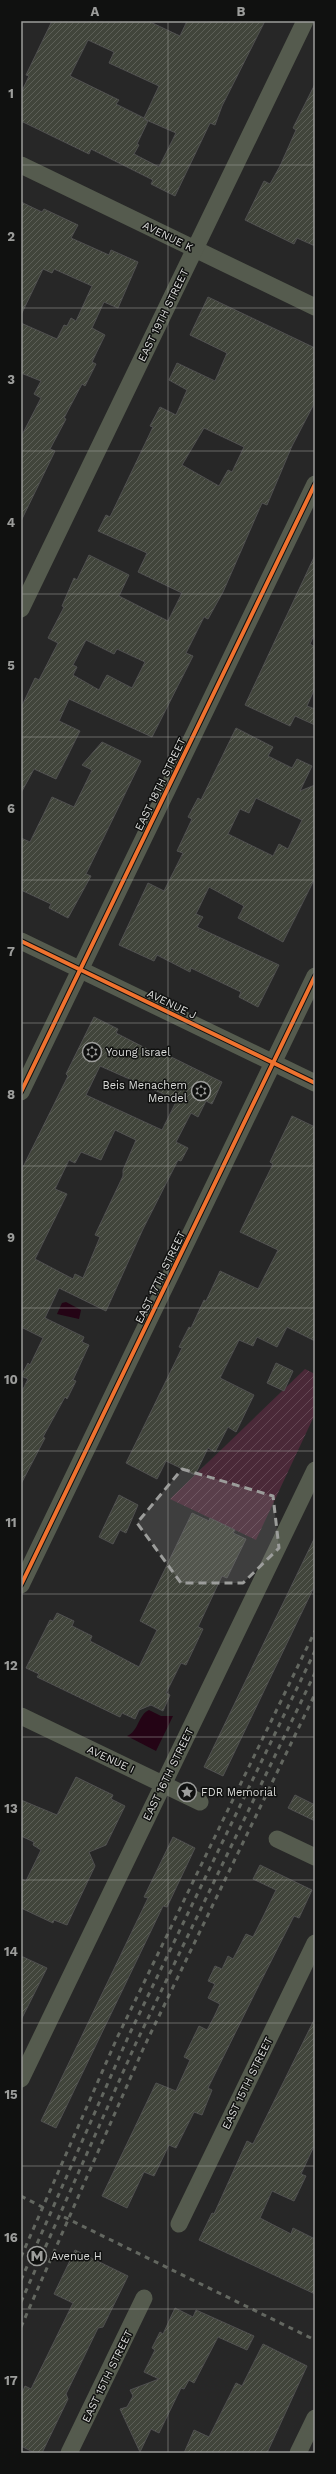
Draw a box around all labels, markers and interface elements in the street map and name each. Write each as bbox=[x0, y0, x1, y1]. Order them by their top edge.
text: A bbox=[91, 4, 100, 19]
text: B bbox=[237, 4, 246, 19]
text: 1 bbox=[8, 86, 14, 101]
street label: AVENUE K bbox=[140, 219, 195, 254]
text: 2 bbox=[7, 229, 15, 244]
street label: EAST 19TH STREET bbox=[135, 266, 192, 364]
text: 3 bbox=[7, 372, 15, 387]
text: 4 bbox=[7, 515, 16, 530]
text: 5 bbox=[7, 658, 15, 673]
street label: EAST 18TH STREET bbox=[132, 735, 189, 833]
text: 6 bbox=[7, 801, 15, 816]
text: 7 bbox=[7, 944, 15, 959]
street label: AVENUE J bbox=[145, 987, 199, 1022]
synagogue icon: Young Israel bbox=[81, 1041, 103, 1063]
place label: Young Israel bbox=[106, 1046, 171, 1059]
place label: Beis Menachem Mendel bbox=[103, 1079, 188, 1105]
synagogue icon: Beis Menachem Mendel bbox=[190, 1080, 212, 1102]
text: 8 bbox=[7, 1087, 15, 1102]
street label: EAST 17TH STREET bbox=[132, 1229, 189, 1325]
text: 9 bbox=[7, 1230, 15, 1245]
text: 10 bbox=[4, 1372, 18, 1387]
text: 11 bbox=[5, 1515, 17, 1530]
text: 12 bbox=[4, 1658, 18, 1673]
street label: EAST 16TH STREET bbox=[140, 1725, 197, 1823]
street label: AVENUE I bbox=[85, 1743, 136, 1776]
place icon: FDR Memorial bbox=[176, 1781, 198, 1803]
place label: FDR Memorial bbox=[201, 1786, 277, 1799]
text: 13 bbox=[4, 1801, 18, 1816]
text: 14 bbox=[4, 1944, 19, 1959]
street label: EAST 15TH STREET bbox=[219, 2035, 276, 2132]
text: 15 bbox=[4, 2087, 18, 2102]
text: 16 bbox=[4, 2230, 18, 2245]
metro station icon: Avenue H bbox=[26, 2245, 48, 2267]
place label: Avenue H bbox=[51, 2250, 102, 2263]
street label: EAST 15TH STREET bbox=[79, 2328, 136, 2425]
text: 17 bbox=[4, 2373, 18, 2388]

